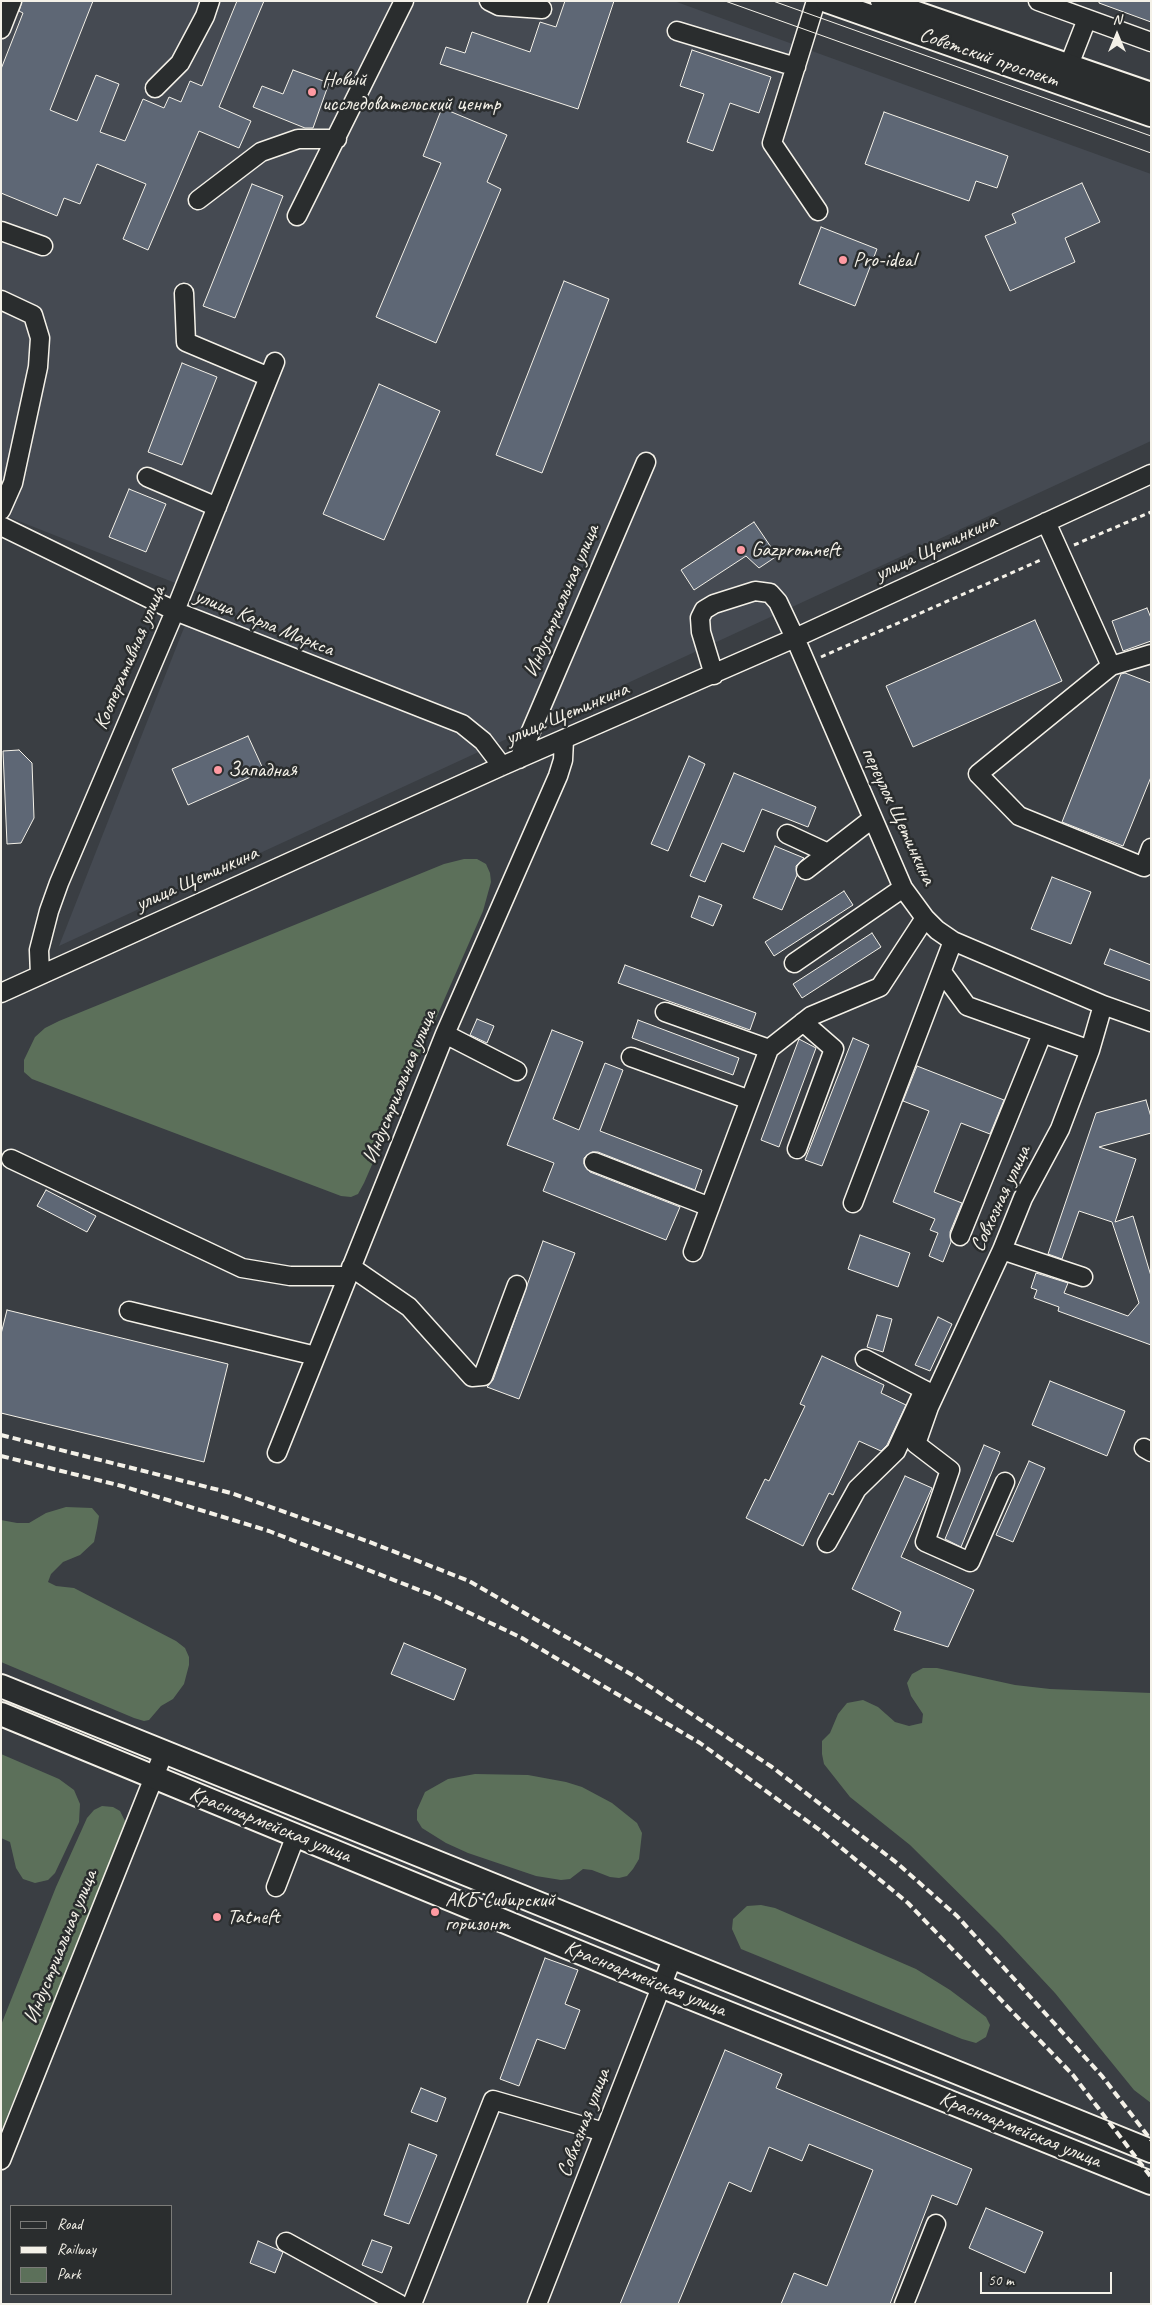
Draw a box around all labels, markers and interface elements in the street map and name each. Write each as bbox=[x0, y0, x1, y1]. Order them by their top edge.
north arrow bbox=[1092, 10, 1142, 60]
text: N bbox=[1113, 11, 1121, 28]
street label: Советский проспект bbox=[916, 22, 1062, 94]
place label: Новый исследовательский центр bbox=[322, 67, 500, 117]
marker: Новый исследовательский центр bbox=[306, 86, 318, 98]
place label: Pro-ideal bbox=[853, 247, 916, 273]
marker: Pro-ideal bbox=[837, 254, 849, 266]
street label: улица Щетинкина bbox=[871, 509, 1001, 587]
street label: Индустриальная улица bbox=[518, 521, 606, 681]
place label: Gazpromneft bbox=[751, 537, 840, 563]
marker: Gazpromneft bbox=[735, 544, 747, 556]
street label: Кооперативная улица bbox=[88, 583, 172, 733]
street label: улица Карла Маркса bbox=[191, 584, 337, 662]
street label: улица Щетинкина bbox=[502, 677, 632, 751]
street label: переулок Щетинкина bbox=[855, 743, 941, 889]
place label: Западная bbox=[228, 757, 297, 783]
marker: Западная bbox=[212, 764, 224, 776]
street label: улица Щетинкина bbox=[132, 841, 262, 917]
street label: Индустриальная улица bbox=[358, 1007, 442, 1167]
street label: Совхозная улица bbox=[965, 1142, 1037, 1256]
street label: Красноармейская улица bbox=[186, 1781, 354, 1869]
street label: Индустриальная улица bbox=[19, 1867, 103, 2027]
place label: АКБ Сибирский горизонт bbox=[445, 1887, 555, 1937]
place label: Tatneft bbox=[227, 1904, 279, 1930]
marker: АКБ Сибирский горизонт bbox=[429, 1906, 441, 1918]
marker: Tatneft bbox=[211, 1911, 223, 1923]
street label: Красноармейская улица bbox=[561, 1935, 729, 2023]
street label: Совхозная улица bbox=[552, 2065, 616, 2181]
street label: Красноармейская улица bbox=[936, 2086, 1104, 2174]
legend bbox=[10, 2205, 172, 2295]
text: Road bbox=[57, 2215, 82, 2234]
text: Railway bbox=[57, 2240, 96, 2259]
scale bar bbox=[982, 2262, 1114, 2294]
text: Park bbox=[57, 2265, 81, 2284]
text: 50 m bbox=[988, 2271, 1014, 2290]

